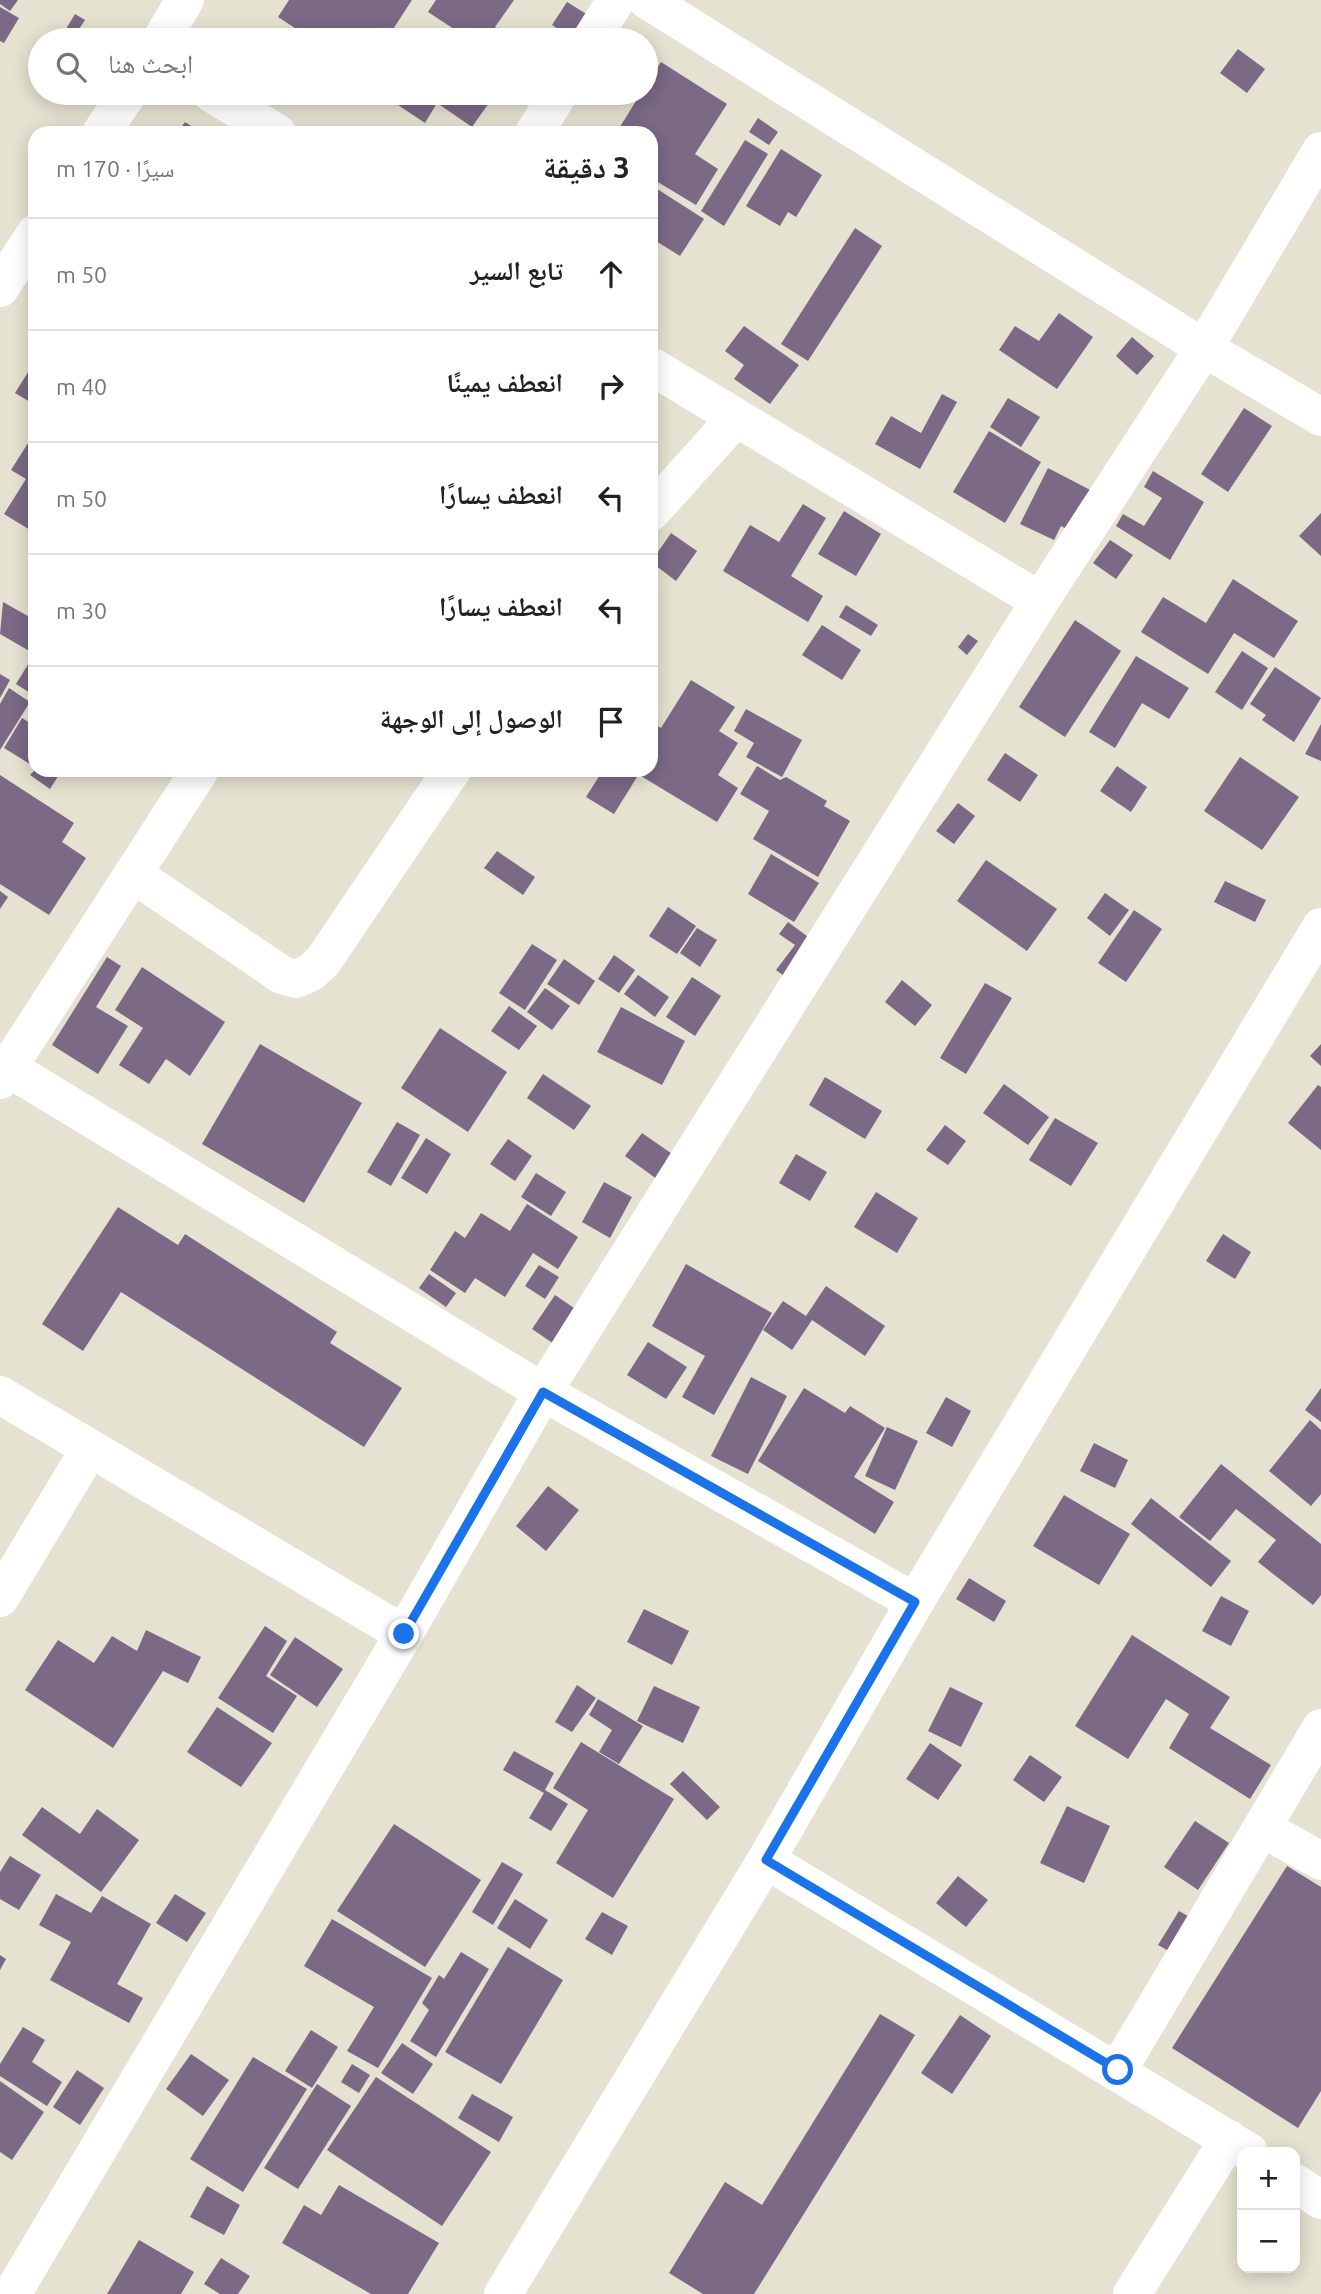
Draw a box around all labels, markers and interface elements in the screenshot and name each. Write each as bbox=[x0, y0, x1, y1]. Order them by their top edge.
search box bbox=[28, 28, 658, 105]
icon: search bbox=[52, 48, 90, 86]
text: ابحث هنا bbox=[108, 49, 193, 78]
text: 3 دقيقة bbox=[543, 150, 630, 184]
text: سيرًا · 170 m bbox=[56, 156, 174, 181]
icon: ahead bbox=[592, 255, 630, 293]
text: تابع السير bbox=[470, 256, 563, 285]
text: 50 m bbox=[56, 262, 107, 287]
icon: right bbox=[592, 367, 630, 405]
text: انعطف يمينًا bbox=[447, 368, 563, 397]
text: 40 m bbox=[56, 374, 107, 399]
icon: left bbox=[592, 479, 630, 517]
text: انعطف يسارًا bbox=[439, 480, 563, 509]
text: 50 m bbox=[56, 486, 107, 511]
icon: left bbox=[592, 591, 630, 629]
text: انعطف يسارًا bbox=[439, 592, 563, 621]
text: 30 m bbox=[56, 598, 107, 623]
icon: arrive bbox=[592, 703, 630, 741]
text: الوصول إلى الوجهة bbox=[380, 704, 563, 733]
route end bbox=[388, 1618, 419, 1649]
route start bbox=[1102, 2054, 1133, 2085]
map controls bbox=[1237, 2147, 1300, 2273]
button: + bbox=[1237, 2147, 1300, 2210]
button: − bbox=[1237, 2210, 1300, 2273]

